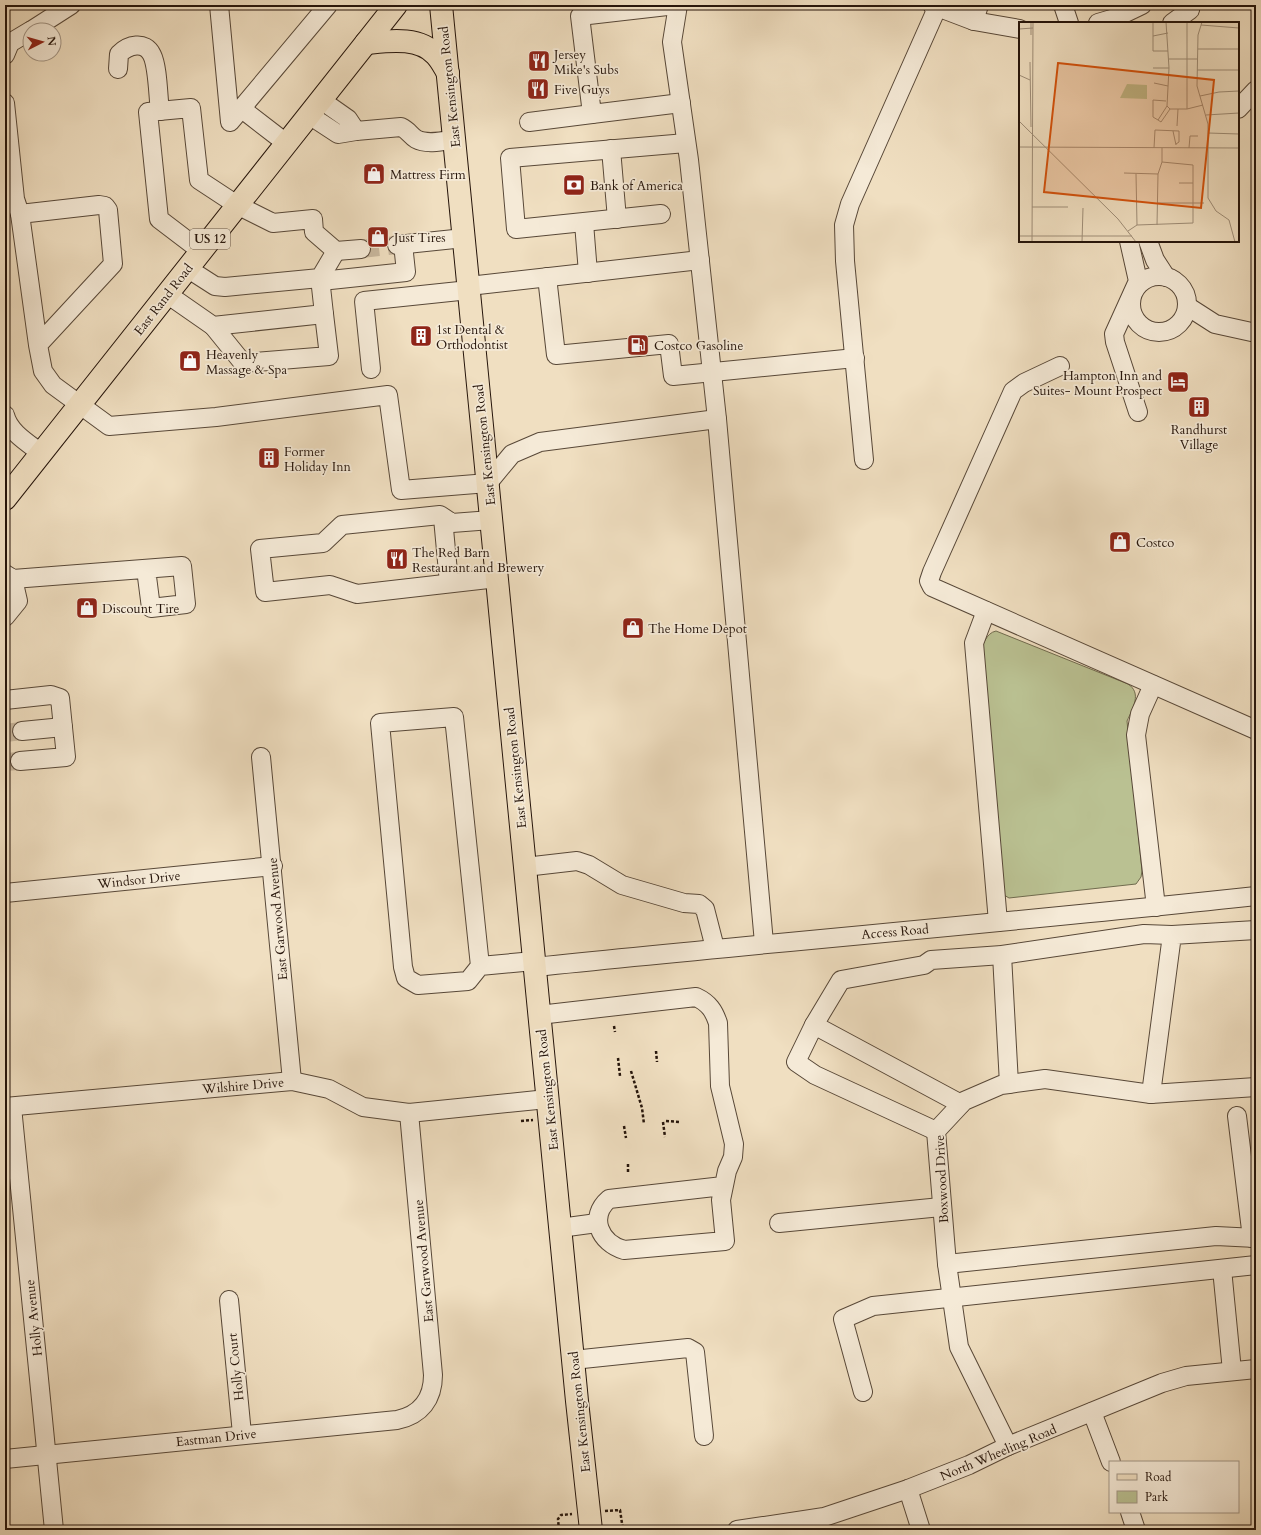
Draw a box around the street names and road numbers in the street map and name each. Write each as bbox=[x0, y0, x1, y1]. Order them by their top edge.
street label: East Kensington Road bbox=[435, 25, 465, 148]
road number: US 12 bbox=[190, 229, 230, 249]
street label: East Rand Road bbox=[130, 260, 198, 339]
street label: East Kensington Road bbox=[470, 383, 500, 506]
street label: East Kensington Road bbox=[501, 706, 531, 829]
street label: East Garwood Avenue bbox=[264, 857, 292, 981]
street label: Windsor Drive bbox=[96, 867, 182, 893]
street label: Access Road bbox=[861, 920, 930, 944]
street label: East Kensington Road bbox=[533, 1028, 563, 1151]
street label: Wilshire Drive bbox=[200, 1073, 285, 1099]
street label: Boxwood Drive bbox=[931, 1134, 953, 1224]
street label: East Garwood Avenue bbox=[410, 1199, 438, 1323]
street label: Holly Avenue bbox=[21, 1279, 47, 1357]
street label: Holly Court bbox=[223, 1332, 248, 1402]
street label: East Kensington Road bbox=[565, 1350, 595, 1473]
street label: North Wheeling Road bbox=[938, 1420, 1059, 1486]
street label: Eastman Drive bbox=[175, 1425, 257, 1451]

